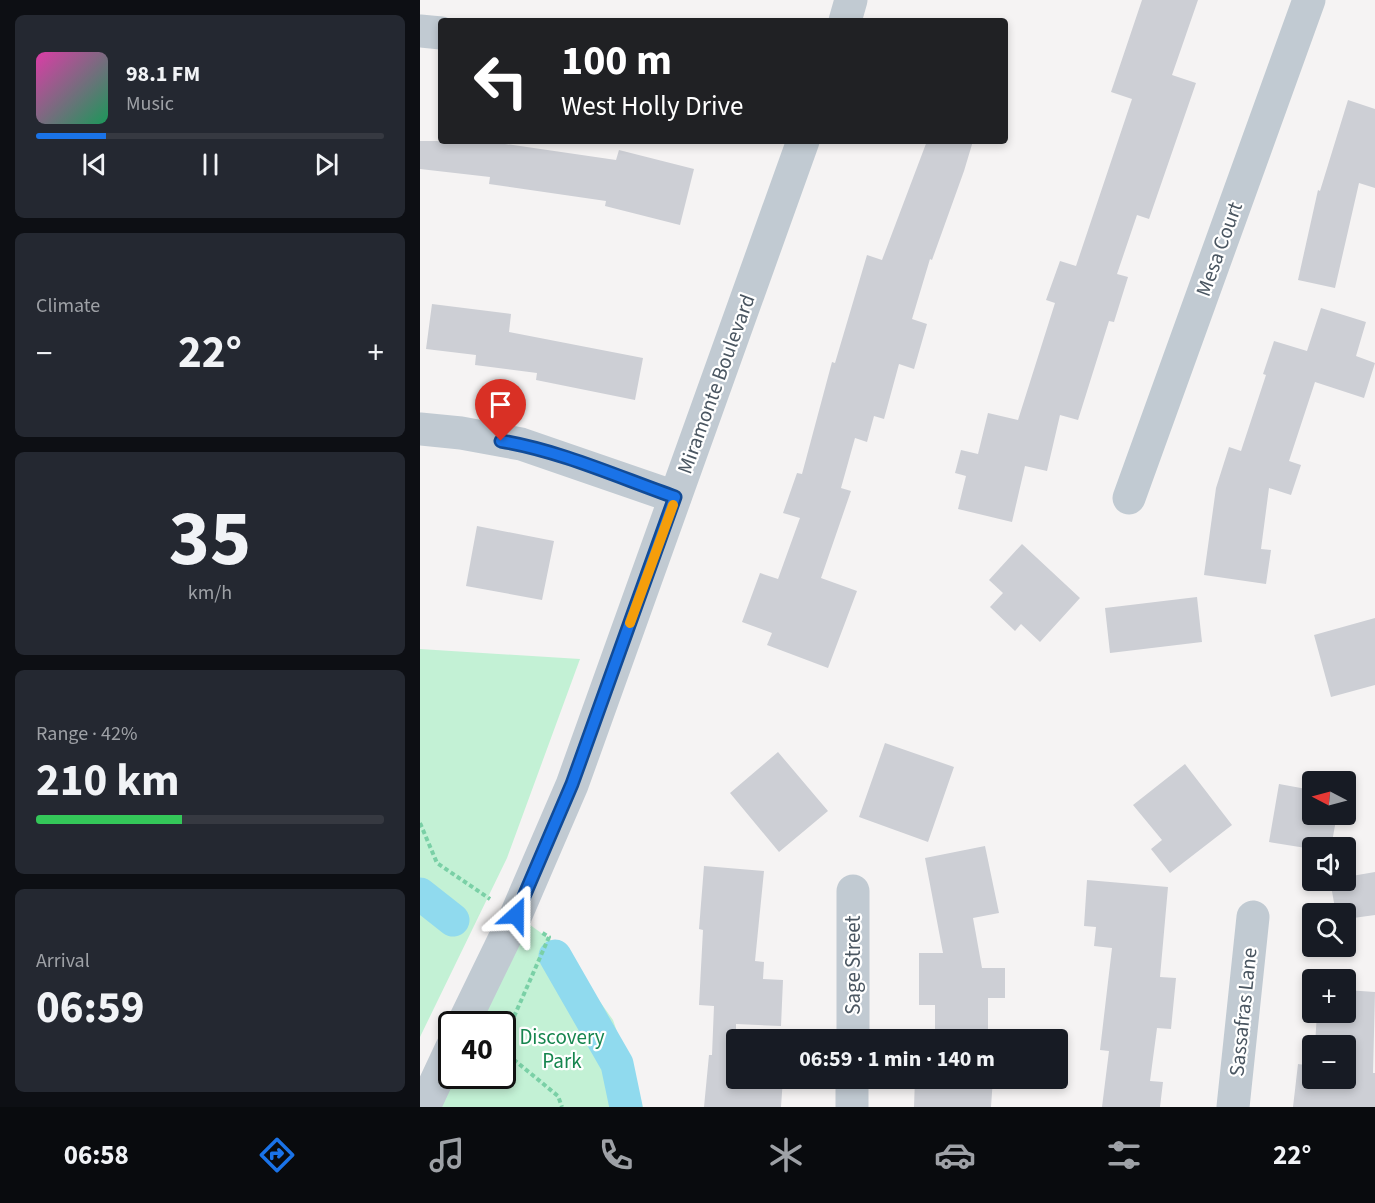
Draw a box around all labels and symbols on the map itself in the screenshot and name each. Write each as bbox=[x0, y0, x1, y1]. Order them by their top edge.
street label: Mesa Court bbox=[1188, 198, 1250, 300]
street label: Miramonte Boulevard bbox=[670, 290, 762, 478]
pin bbox=[475, 379, 526, 441]
north arrow bbox=[1302, 771, 1356, 825]
position arrow bbox=[484, 883, 548, 947]
street label: Sage Street bbox=[838, 915, 868, 1015]
street label: Sassafras Lane bbox=[1221, 946, 1265, 1078]
speed limit sign: 40 bbox=[438, 1011, 516, 1089]
park label: Discovery Park bbox=[519, 1022, 605, 1076]

